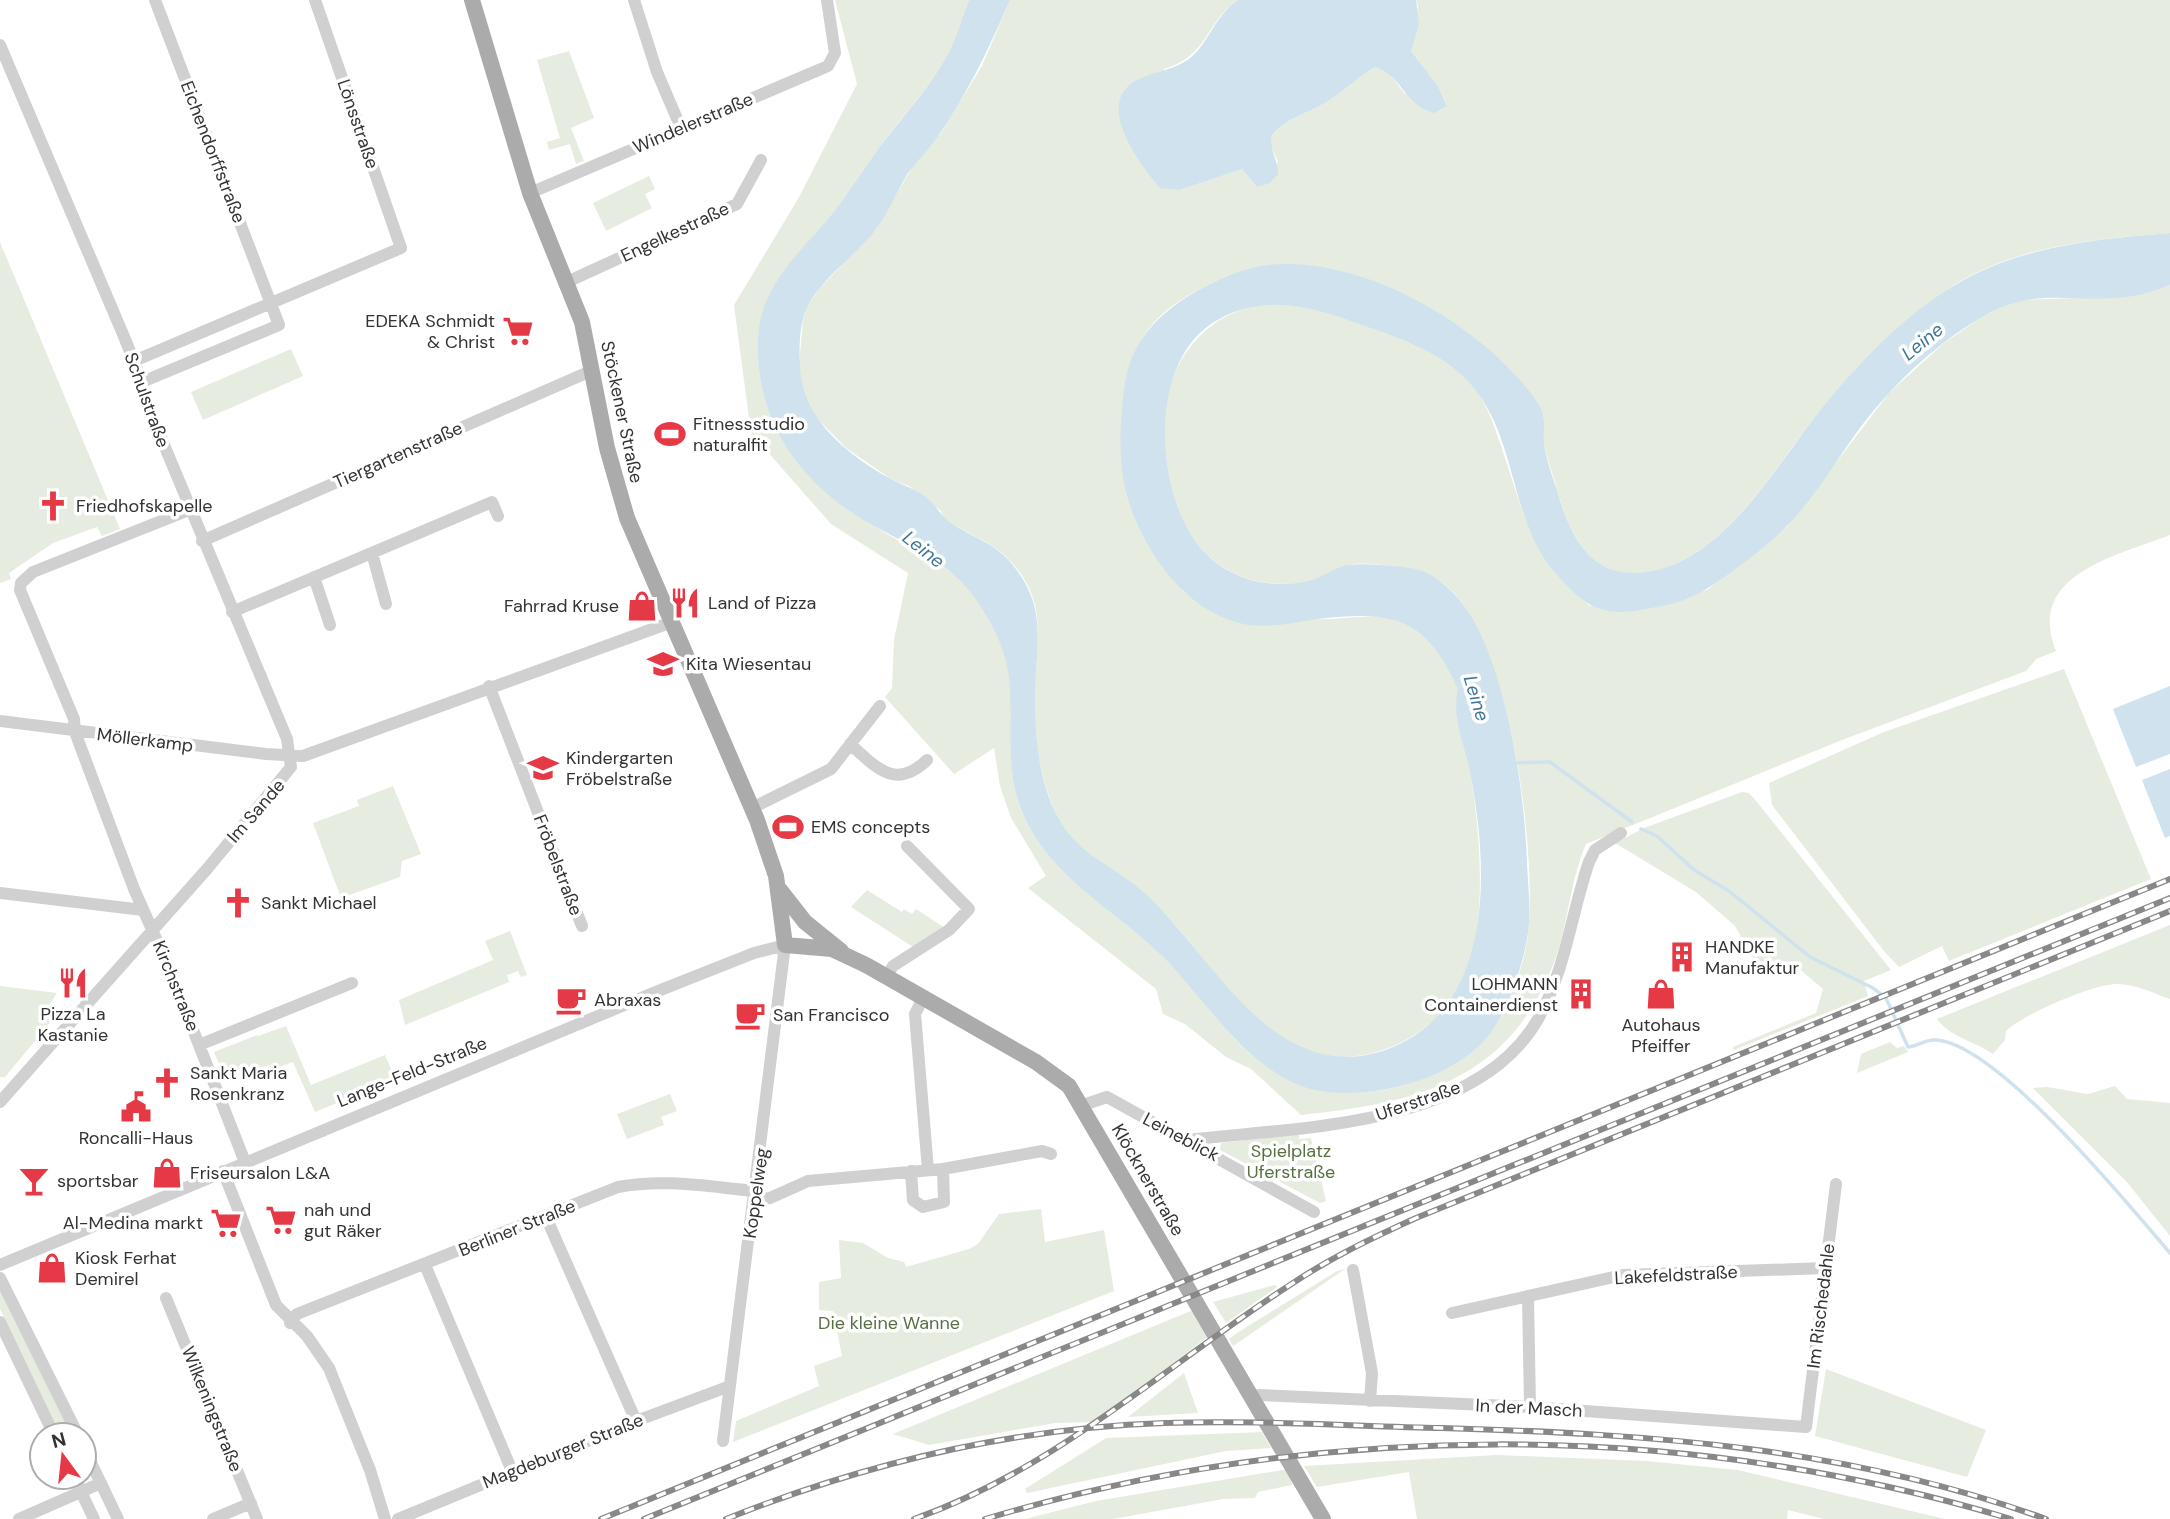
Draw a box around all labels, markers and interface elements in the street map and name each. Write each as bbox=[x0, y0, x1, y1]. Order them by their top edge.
street label: Lönsstraße bbox=[331, 76, 385, 172]
street label: Eichendorffstraße bbox=[175, 78, 251, 226]
street label: Windelerstraße bbox=[629, 87, 757, 159]
street label: Engelkestraße bbox=[617, 196, 733, 268]
place label: EDEKA Schmidt & Christ bbox=[365, 309, 495, 354]
supermarket icon: EDEKA Schmidt & Christ bbox=[501, 314, 535, 348]
water label: Leine bbox=[1896, 317, 1949, 366]
street label: Stöckener Straße bbox=[595, 339, 649, 485]
street label: Schulstraße bbox=[119, 349, 175, 451]
place label: Fitnessstudio naturalfit bbox=[693, 412, 805, 457]
street label: Tiergartenstraße bbox=[330, 416, 466, 494]
sports icon: Fitnessstudio naturalfit bbox=[653, 417, 687, 451]
church icon: Friedhofskapelle bbox=[36, 489, 70, 523]
place label: Friedhofskapelle bbox=[76, 494, 213, 518]
water label: Leine bbox=[898, 525, 950, 574]
restaurant icon: Land of Pizza bbox=[668, 586, 702, 620]
shop icon: Fahrrad Kruse bbox=[625, 589, 659, 623]
place label: Land of Pizza bbox=[708, 591, 816, 615]
place label: Fahrrad Kruse bbox=[504, 594, 619, 618]
school or university icon: Kita Wiesentau bbox=[646, 647, 680, 681]
place label: Kita Wiesentau bbox=[686, 652, 811, 676]
water label: Leine bbox=[1458, 672, 1495, 724]
street label: Möllerkamp bbox=[95, 722, 195, 758]
place label: Kindergarten Fröbelstraße bbox=[566, 746, 673, 791]
school or university icon: Kindergarten Fröbelstraße bbox=[526, 751, 560, 785]
street label: Im Sande bbox=[222, 774, 290, 848]
sports icon: EMS concepts bbox=[771, 810, 805, 844]
street label: Fröbelstraße bbox=[528, 811, 588, 919]
place label: EMS concepts bbox=[811, 815, 930, 839]
church icon: Sankt Michael bbox=[221, 886, 255, 920]
place label: Sankt Michael bbox=[261, 891, 377, 915]
place label: HANDKE Manufaktur bbox=[1705, 935, 1800, 980]
street label: Kirchstraße bbox=[147, 937, 205, 1035]
building icon: HANDKE Manufaktur bbox=[1665, 940, 1699, 974]
restaurant icon: Pizza La Kastanie bbox=[56, 966, 90, 1000]
place label: LOHMANN Containerdienst bbox=[1424, 972, 1558, 1017]
building icon: LOHMANN Containerdienst bbox=[1564, 977, 1598, 1011]
shop icon: Autohaus Pfeiffer bbox=[1644, 977, 1678, 1011]
cafe icon: Abraxas bbox=[554, 983, 588, 1017]
place label: Abraxas bbox=[594, 988, 661, 1012]
cafe icon: San Francisco bbox=[733, 998, 767, 1032]
place label: Pizza La Kastanie bbox=[38, 1002, 108, 1047]
place label: San Francisco bbox=[773, 1003, 889, 1027]
place label: Autohaus Pfeiffer bbox=[1621, 1013, 1701, 1058]
street label: Lange-Feld-Straße bbox=[334, 1031, 490, 1113]
place label: Sankt Maria Rosenkranz bbox=[190, 1061, 287, 1106]
church icon: Sankt Maria Rosenkranz bbox=[150, 1066, 184, 1100]
street label: Uferstraße bbox=[1372, 1075, 1464, 1127]
public building icon: Roncalli-Haus bbox=[119, 1090, 153, 1124]
street label: Leineblick bbox=[1139, 1107, 1223, 1167]
street label: Klöcknerstraße bbox=[1106, 1120, 1190, 1240]
place label: Roncalli-Haus bbox=[79, 1126, 193, 1150]
park label: Spielplatz Uferstraße bbox=[1247, 1139, 1335, 1184]
street label: Koppelweg bbox=[738, 1146, 774, 1240]
shop icon: Friseursalon L&A bbox=[150, 1156, 184, 1190]
place label: Friseursalon L&A bbox=[190, 1161, 330, 1185]
bar icon: sportsbar bbox=[17, 1164, 51, 1198]
place label: sportsbar bbox=[57, 1169, 139, 1193]
street label: Berliner Straße bbox=[455, 1194, 579, 1262]
place label: nah und gut Räker bbox=[304, 1198, 382, 1243]
supermarket icon: nah und gut Räker bbox=[264, 1203, 298, 1237]
supermarket icon: Al-Medina markt bbox=[209, 1206, 243, 1240]
place label: Al-Medina markt bbox=[63, 1211, 203, 1235]
street label: Im Rischedahle bbox=[1801, 1242, 1841, 1370]
place label: Kiosk Ferhat Demirel bbox=[75, 1246, 176, 1291]
shop icon: Kiosk Ferhat Demirel bbox=[35, 1251, 69, 1285]
street label: Lakefeldstraße bbox=[1614, 1260, 1738, 1290]
park label: Die kleine Wanne bbox=[818, 1311, 960, 1335]
street label: Wilkeningstraße bbox=[176, 1343, 248, 1475]
street label: In der Masch bbox=[1475, 1393, 1583, 1423]
street label: Magdeburger Straße bbox=[479, 1408, 647, 1494]
north arrow bbox=[28, 1421, 98, 1491]
text: N bbox=[49, 1426, 69, 1454]

